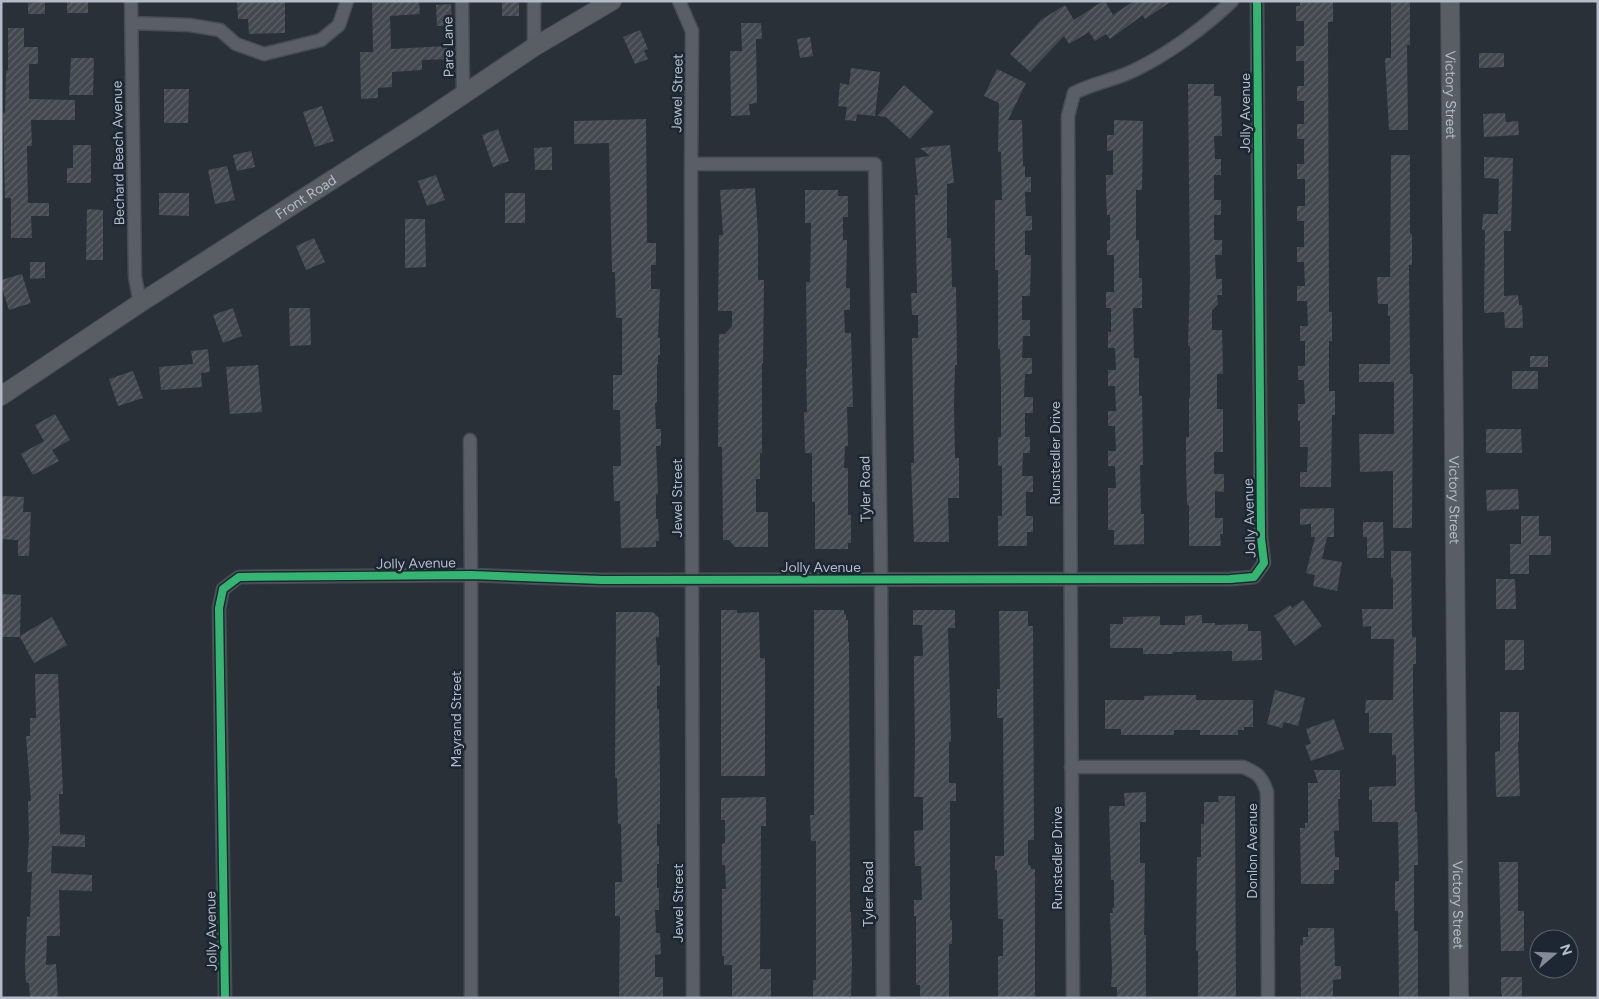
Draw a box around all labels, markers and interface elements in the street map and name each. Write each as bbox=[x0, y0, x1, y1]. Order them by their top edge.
street label: Pare Lane bbox=[439, 16, 458, 78]
street label: Victory Street bbox=[1441, 51, 1459, 139]
street label: Jewel Street bbox=[668, 53, 687, 133]
street label: Jolly Avenue bbox=[1237, 73, 1254, 153]
street label: Bechard Beach Avenue bbox=[109, 80, 128, 225]
street label: Front Road bbox=[272, 171, 340, 223]
street label: Runstedler Drive bbox=[1047, 401, 1064, 505]
street label: Tyler Road bbox=[856, 456, 875, 522]
street label: Victory Street bbox=[1445, 456, 1463, 544]
street label: Jewel Street bbox=[669, 459, 686, 537]
street label: Jolly Avenue bbox=[1240, 478, 1259, 558]
street label: Jolly Avenue bbox=[376, 554, 456, 573]
street label: Jolly Avenue bbox=[781, 559, 861, 576]
street label: Mayrand Street bbox=[448, 671, 465, 767]
street label: Donlon Avenue bbox=[1244, 803, 1261, 899]
street label: Runstedler Drive bbox=[1049, 806, 1066, 910]
street label: Tyler Road bbox=[860, 861, 877, 927]
street label: Victory Street bbox=[1449, 861, 1467, 949]
street label: Jewel Street bbox=[670, 864, 687, 942]
street label: Jolly Avenue bbox=[202, 891, 221, 971]
north arrow bbox=[1529, 929, 1579, 979]
text: N bbox=[1556, 942, 1576, 958]

